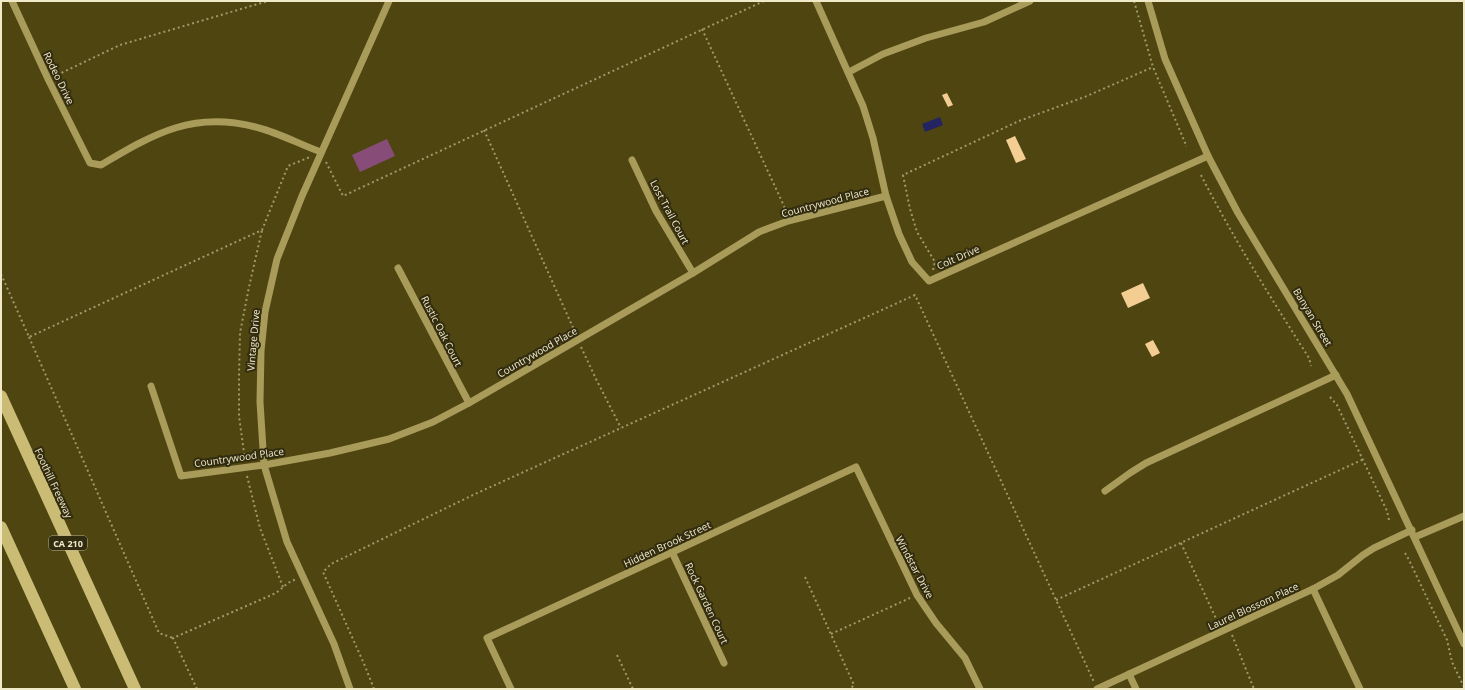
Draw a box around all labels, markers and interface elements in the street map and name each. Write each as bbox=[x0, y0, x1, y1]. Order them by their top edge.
street label: Rodeo Drive bbox=[40, 49, 78, 107]
street label: Lost Trail Court bbox=[647, 177, 693, 247]
street label: Countrywood Place bbox=[780, 183, 871, 220]
street label: Colt Drive bbox=[934, 241, 982, 273]
street label: Banyan Street bbox=[1290, 285, 1336, 349]
street label: Rustic Oak Court bbox=[418, 293, 466, 369]
street label: Vintage Drive bbox=[243, 308, 263, 371]
street label: Countrywood Place bbox=[494, 323, 580, 381]
street label: Countrywood Place bbox=[193, 444, 285, 470]
street label: Foothill Freeway bbox=[32, 446, 77, 521]
street label: Hidden Brook Street bbox=[621, 517, 713, 570]
street label: Windstar Drive bbox=[893, 533, 938, 601]
road number: CA 210 bbox=[49, 536, 87, 550]
street label: Rock Garden Court bbox=[682, 560, 732, 646]
street label: Laurel Blossom Place bbox=[1205, 579, 1301, 633]

